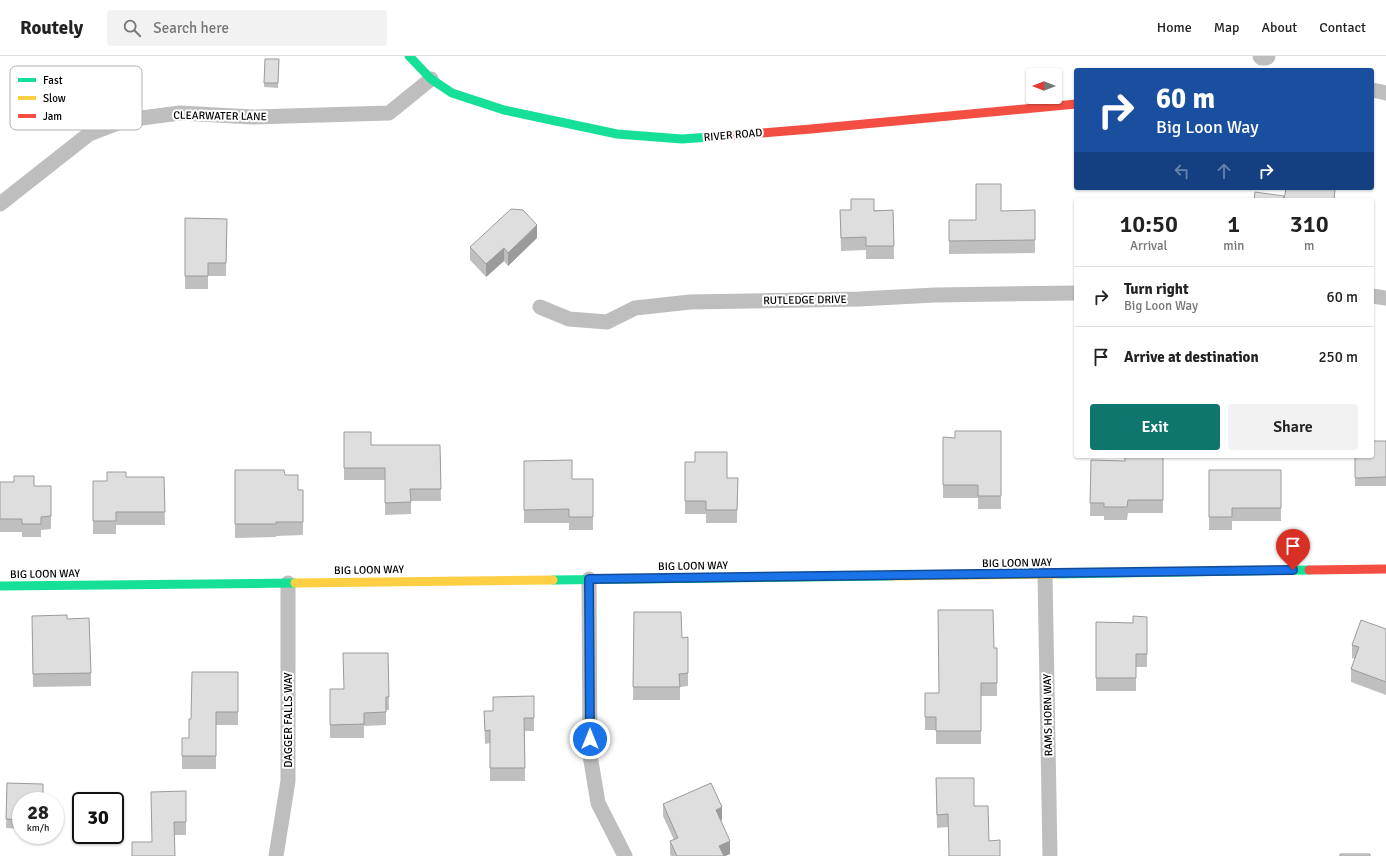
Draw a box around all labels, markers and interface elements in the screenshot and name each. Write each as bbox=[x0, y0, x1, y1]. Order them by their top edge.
search box bbox=[107, 10, 387, 46]
text: Routely bbox=[20, 16, 83, 40]
icon: search bbox=[121, 17, 143, 39]
text: Search here bbox=[153, 19, 229, 37]
text: Home bbox=[1157, 19, 1192, 36]
text: Map bbox=[1214, 19, 1239, 36]
text: About bbox=[1261, 19, 1297, 36]
text: Contact bbox=[1319, 19, 1366, 36]
legend bbox=[10, 66, 142, 130]
north arrow bbox=[1026, 68, 1062, 104]
map controls bbox=[1026, 68, 1062, 104]
text: Fast bbox=[43, 74, 63, 87]
text: 60 m bbox=[1156, 82, 1215, 116]
icon: right bbox=[1090, 84, 1142, 136]
text: Slow bbox=[43, 92, 66, 105]
street label: CLEARWATER LANE bbox=[173, 109, 267, 123]
text: Jam bbox=[43, 110, 62, 123]
text: Big Loon Way bbox=[1156, 116, 1259, 138]
street label: RIVER ROAD bbox=[703, 126, 763, 144]
icon: left bbox=[1171, 160, 1193, 182]
icon: ahead bbox=[1213, 160, 1235, 182]
icon: right bbox=[1255, 160, 1277, 182]
text: 10:50 bbox=[1119, 209, 1178, 239]
text: 1 bbox=[1227, 209, 1240, 239]
text: 310 bbox=[1290, 209, 1329, 239]
text: Arrival bbox=[1130, 238, 1167, 254]
text: min bbox=[1223, 238, 1244, 254]
text: m bbox=[1304, 238, 1314, 254]
text: Turn right bbox=[1124, 280, 1189, 298]
icon: right bbox=[1090, 286, 1112, 308]
text: 60 m bbox=[1327, 288, 1358, 306]
street label: RUTLEDGE DRIVE bbox=[763, 293, 847, 307]
text: Big Loon Way bbox=[1124, 298, 1198, 314]
icon: arrive bbox=[1090, 346, 1112, 368]
text: Arrive at destination bbox=[1124, 348, 1259, 366]
text: 250 m bbox=[1318, 348, 1358, 366]
button: Exit bbox=[1090, 404, 1220, 450]
button: Share bbox=[1228, 404, 1358, 450]
pin bbox=[1276, 529, 1310, 570]
icon: arrive bbox=[1282, 535, 1304, 557]
street label: BIG LOON WAY bbox=[982, 556, 1053, 570]
street label: BIG LOON WAY bbox=[658, 559, 729, 573]
street label: BIG LOON WAY bbox=[334, 563, 405, 577]
street label: BIG LOON WAY bbox=[10, 567, 81, 581]
street label: DAGGER FALLS WAY bbox=[282, 672, 295, 768]
street label: RAMS HORN WAY bbox=[1041, 673, 1055, 756]
position arrow bbox=[569, 718, 611, 760]
speed limit sign: 30 bbox=[72, 792, 124, 844]
text: 28 bbox=[27, 800, 49, 825]
text: km/h bbox=[27, 822, 49, 834]

